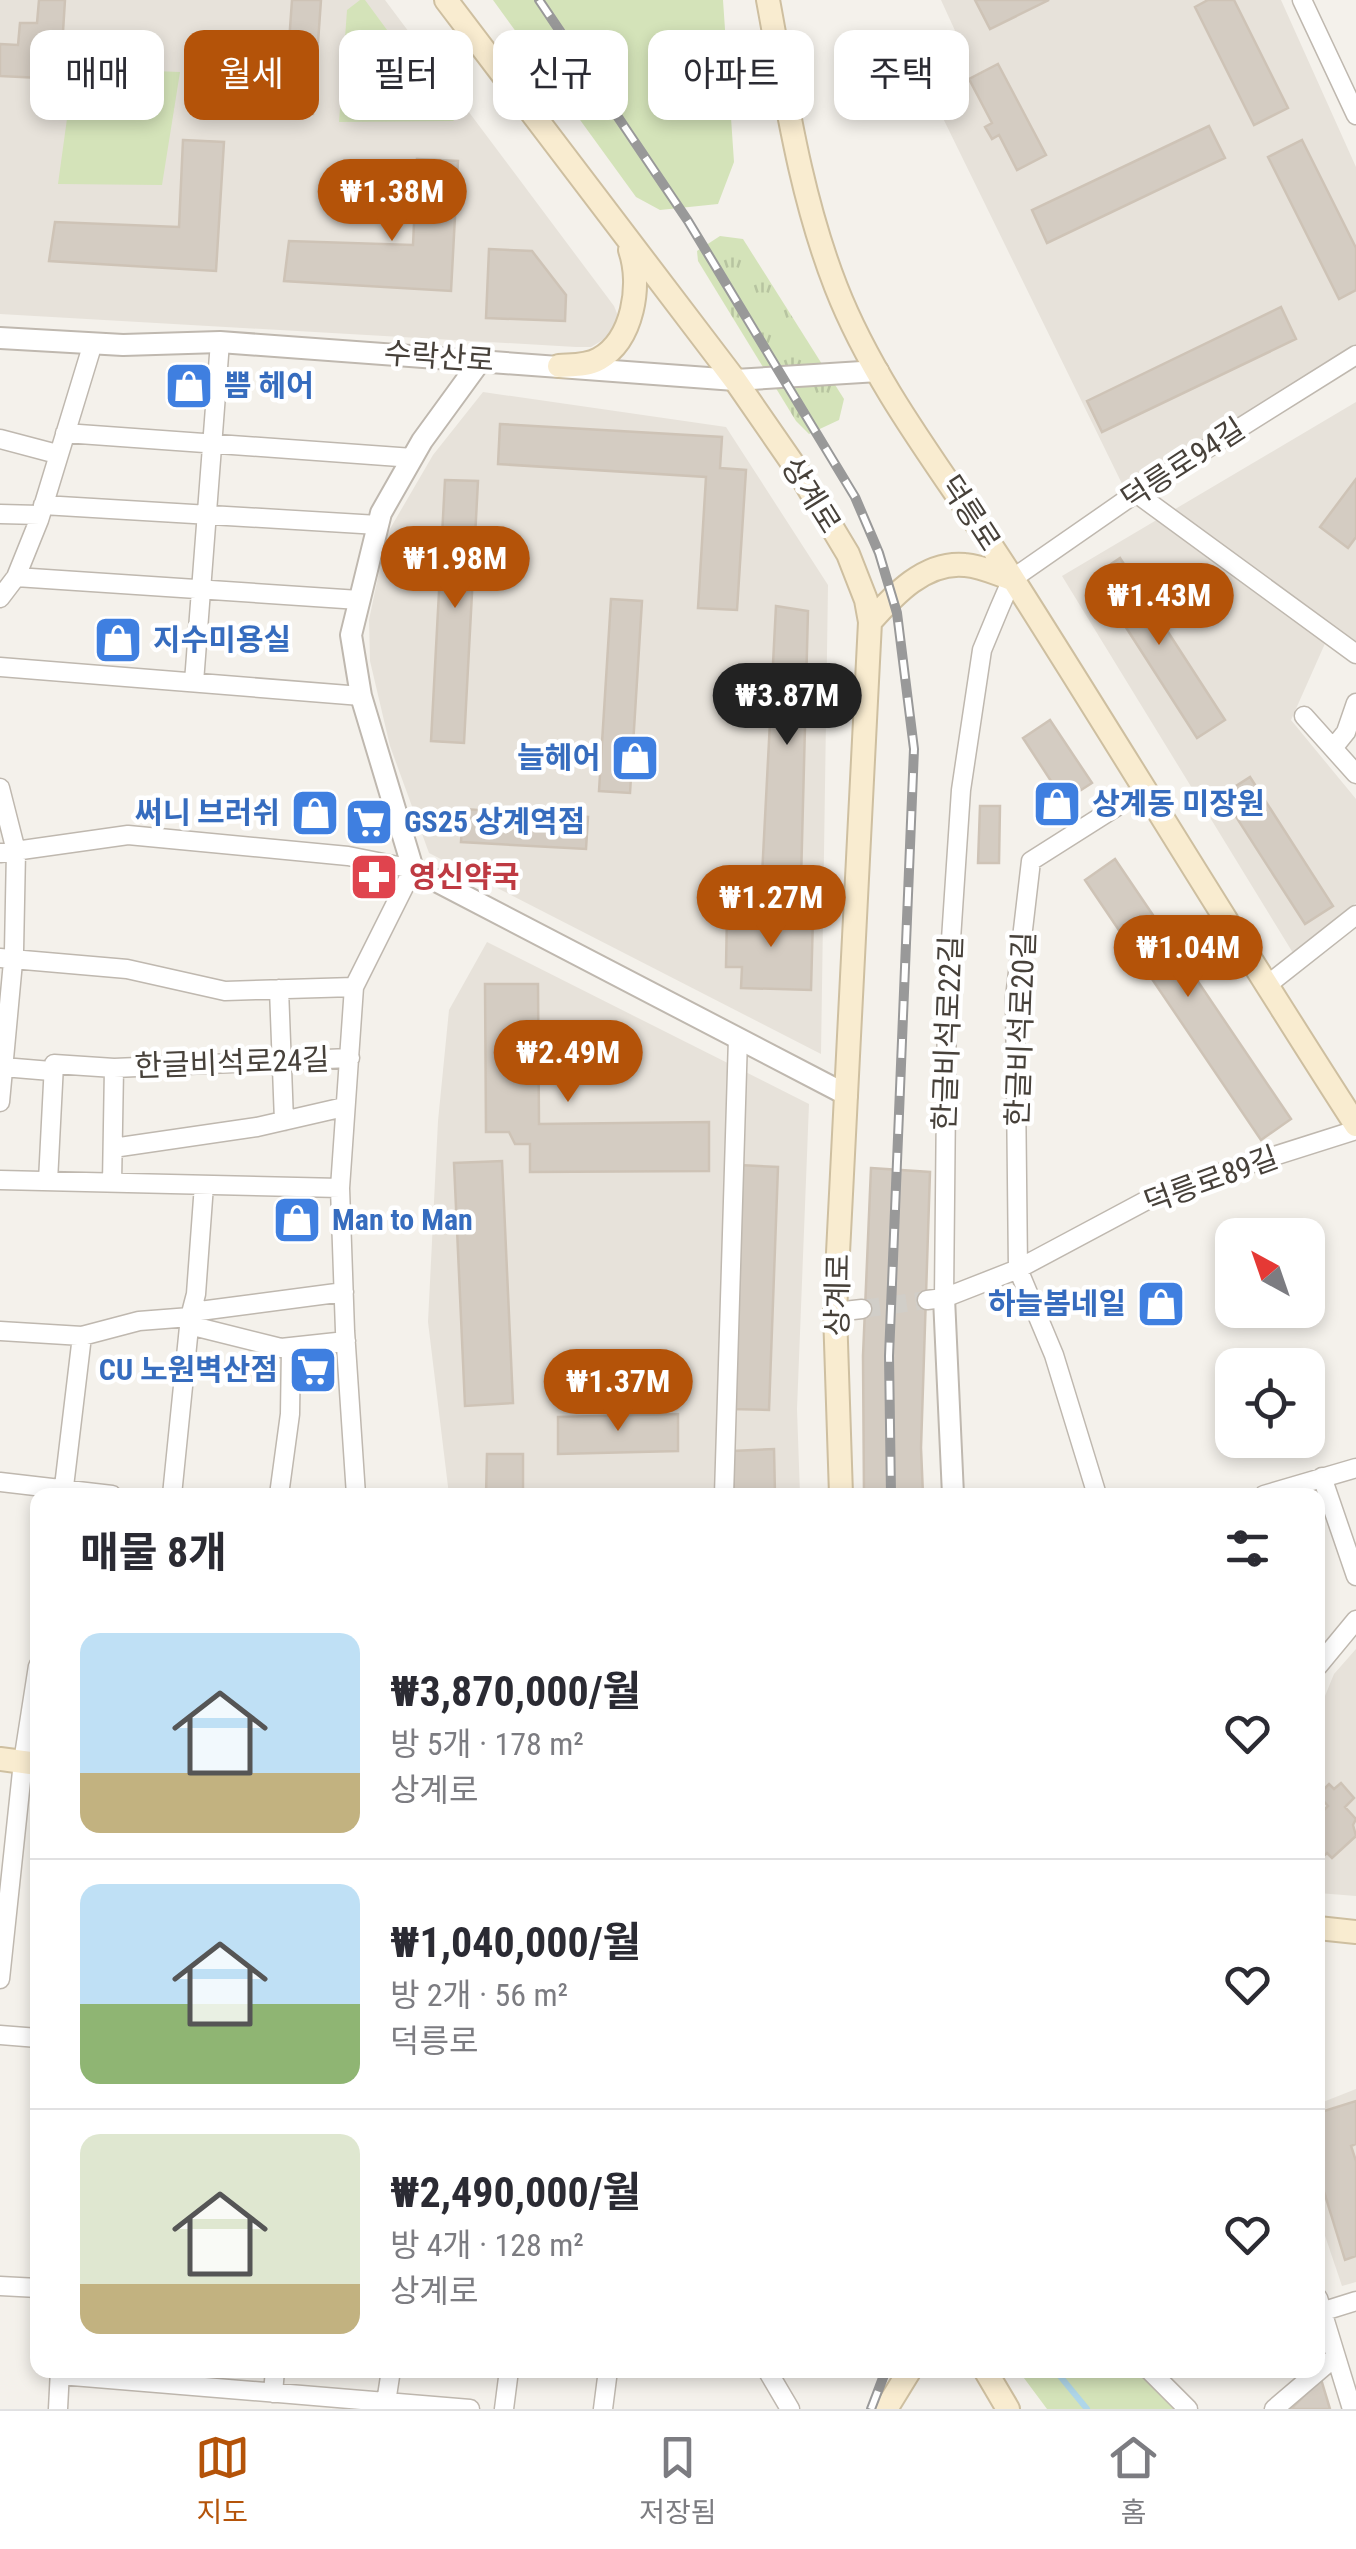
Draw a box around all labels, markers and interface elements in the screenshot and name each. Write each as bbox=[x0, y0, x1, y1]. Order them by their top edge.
chip: 매매 bbox=[30, 30, 164, 120]
chip: 월세 bbox=[184, 30, 319, 120]
chip: 필터 bbox=[339, 30, 473, 120]
chip: 신규 bbox=[493, 30, 628, 120]
chip: 아파트 bbox=[648, 30, 814, 120]
chip: 주택 bbox=[834, 30, 969, 120]
pin: ₩1.38M bbox=[311, 159, 473, 244]
text: ₩1.38M bbox=[340, 172, 444, 210]
street label: 수락산로 bbox=[383, 335, 495, 378]
shop icon: 쁨 헤어 bbox=[163, 360, 215, 412]
place label: 쁨 헤어 bbox=[224, 368, 314, 403]
street label: 덕릉로94길 bbox=[1114, 411, 1251, 516]
street label: 상계로 bbox=[775, 450, 848, 539]
street label: 덕릉로 bbox=[933, 468, 1008, 557]
pin: ₩1.98M bbox=[374, 526, 536, 611]
text: ₩1.98M bbox=[403, 539, 507, 577]
pin: ₩1.43M bbox=[1078, 563, 1240, 648]
text: ₩1.43M bbox=[1107, 576, 1211, 614]
shop icon: 지수미용실 bbox=[92, 614, 144, 666]
place label: 지수미용실 bbox=[153, 622, 291, 657]
pin: ₩3.87M bbox=[706, 663, 868, 748]
text: ₩3.87M bbox=[735, 676, 839, 714]
shop icon: 늘헤어 bbox=[609, 732, 661, 784]
place label: 늘헤어 bbox=[517, 740, 600, 775]
shop icon: 상계동 미장원 bbox=[1031, 778, 1083, 830]
place label: 상계동 미장원 bbox=[1092, 786, 1265, 821]
shop icon: 써니 브러쉬 bbox=[289, 787, 341, 839]
place label: 써니 브러쉬 bbox=[135, 795, 280, 830]
supermarket icon: GS25 상계역점 bbox=[343, 796, 395, 848]
place label: GS25 상계역점 bbox=[404, 804, 585, 839]
pharmacy icon: 영신약국 bbox=[348, 851, 400, 903]
place label: 영신약국 bbox=[409, 859, 519, 894]
pin: ₩1.27M bbox=[690, 865, 852, 950]
text: ₩1.27M bbox=[719, 878, 823, 916]
pin: ₩1.04M bbox=[1107, 915, 1269, 1000]
text: ₩1.04M bbox=[1136, 928, 1240, 966]
street label: 한글비석로20길 bbox=[1000, 931, 1041, 1127]
street label: 한글비석로22길 bbox=[927, 935, 968, 1131]
pin: ₩2.49M bbox=[487, 1020, 649, 1105]
text: ₩2.49M bbox=[516, 1033, 620, 1071]
street label: 한글비석로24길 bbox=[134, 1042, 330, 1083]
street label: 덕릉로89길 bbox=[1139, 1139, 1283, 1220]
shop icon: Man to Man bbox=[271, 1194, 323, 1246]
place label: Man to Man bbox=[332, 1202, 473, 1237]
north arrow bbox=[1215, 1218, 1325, 1328]
map controls bbox=[1215, 1218, 1325, 1458]
street label: 상계로 bbox=[819, 1253, 856, 1337]
shop icon: 하늘봄네일 bbox=[1135, 1278, 1187, 1330]
place label: 하늘봄네일 bbox=[988, 1286, 1126, 1321]
supermarket icon: CU 노원벽산점 bbox=[287, 1344, 339, 1396]
button: locate bbox=[1215, 1348, 1325, 1458]
pin: ₩1.37M bbox=[537, 1349, 699, 1434]
place label: CU 노원벽산점 bbox=[99, 1352, 278, 1387]
text: ₩1.37M bbox=[566, 1362, 670, 1400]
icon: filters bbox=[1220, 1521, 1275, 1576]
text: 매물 8개 bbox=[80, 1528, 227, 1577]
text: ₩3,870,000/월 bbox=[390, 1667, 641, 1716]
icon: home bbox=[160, 1673, 280, 1793]
icon: heart bbox=[1220, 1706, 1275, 1761]
text: 방 5개 · 178 m² bbox=[390, 1725, 584, 1763]
text: 상계로 bbox=[390, 1771, 478, 1809]
text: ₩1,040,000/월 bbox=[390, 1918, 641, 1967]
icon: home bbox=[160, 1924, 280, 2044]
icon: heart bbox=[1220, 1957, 1275, 2012]
text: 방 2개 · 56 m² bbox=[390, 1976, 568, 2014]
text: 덕릉로 bbox=[390, 2022, 478, 2060]
text: ₩2,490,000/월 bbox=[390, 2168, 641, 2217]
icon: home bbox=[160, 2174, 280, 2294]
icon: heart bbox=[1220, 2207, 1275, 2262]
text: 방 4개 · 128 m² bbox=[390, 2226, 584, 2264]
text: 상계로 bbox=[390, 2272, 478, 2310]
tab: 지도 bbox=[195, 2430, 250, 2530]
tab: 저장됨 bbox=[639, 2430, 717, 2530]
tab: 홈 bbox=[1106, 2430, 1161, 2530]

